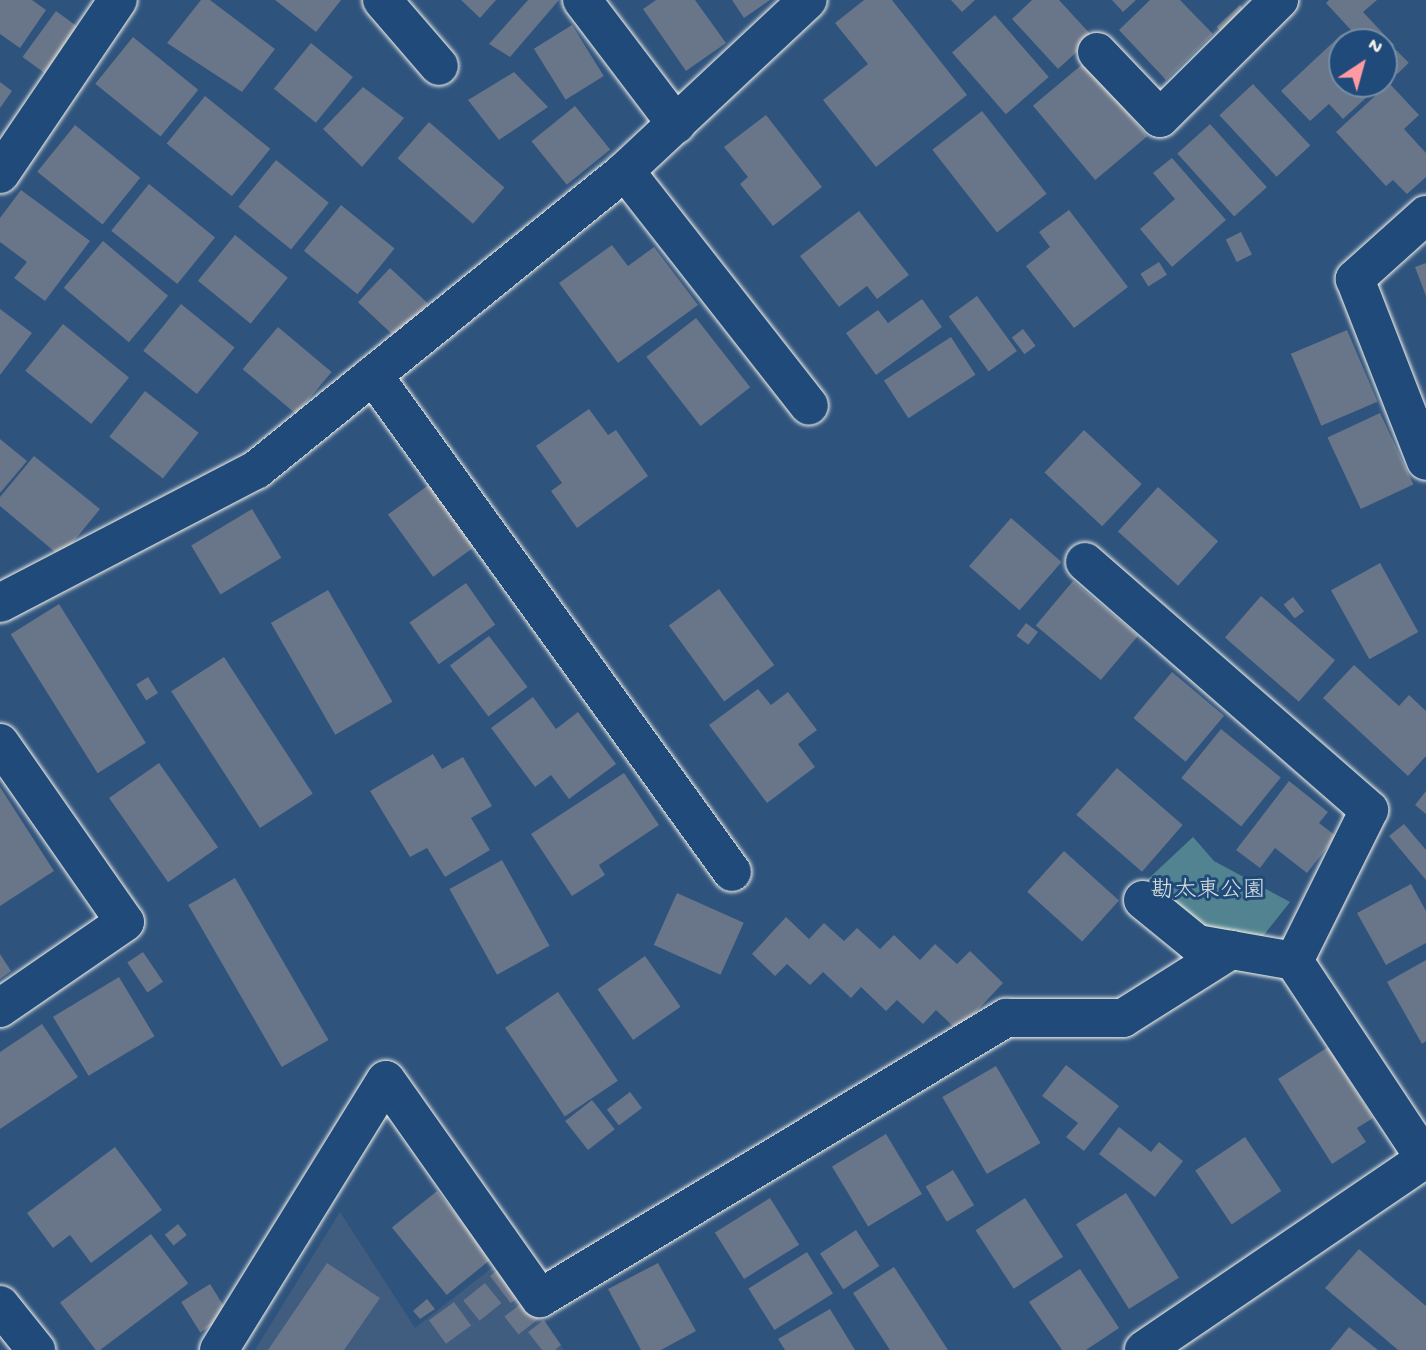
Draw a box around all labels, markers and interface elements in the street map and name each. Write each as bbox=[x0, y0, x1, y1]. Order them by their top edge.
north arrow bbox=[1328, 28, 1398, 98]
text: N bbox=[1363, 34, 1386, 60]
park label: 勘太東公園 bbox=[1151, 878, 1265, 906]

